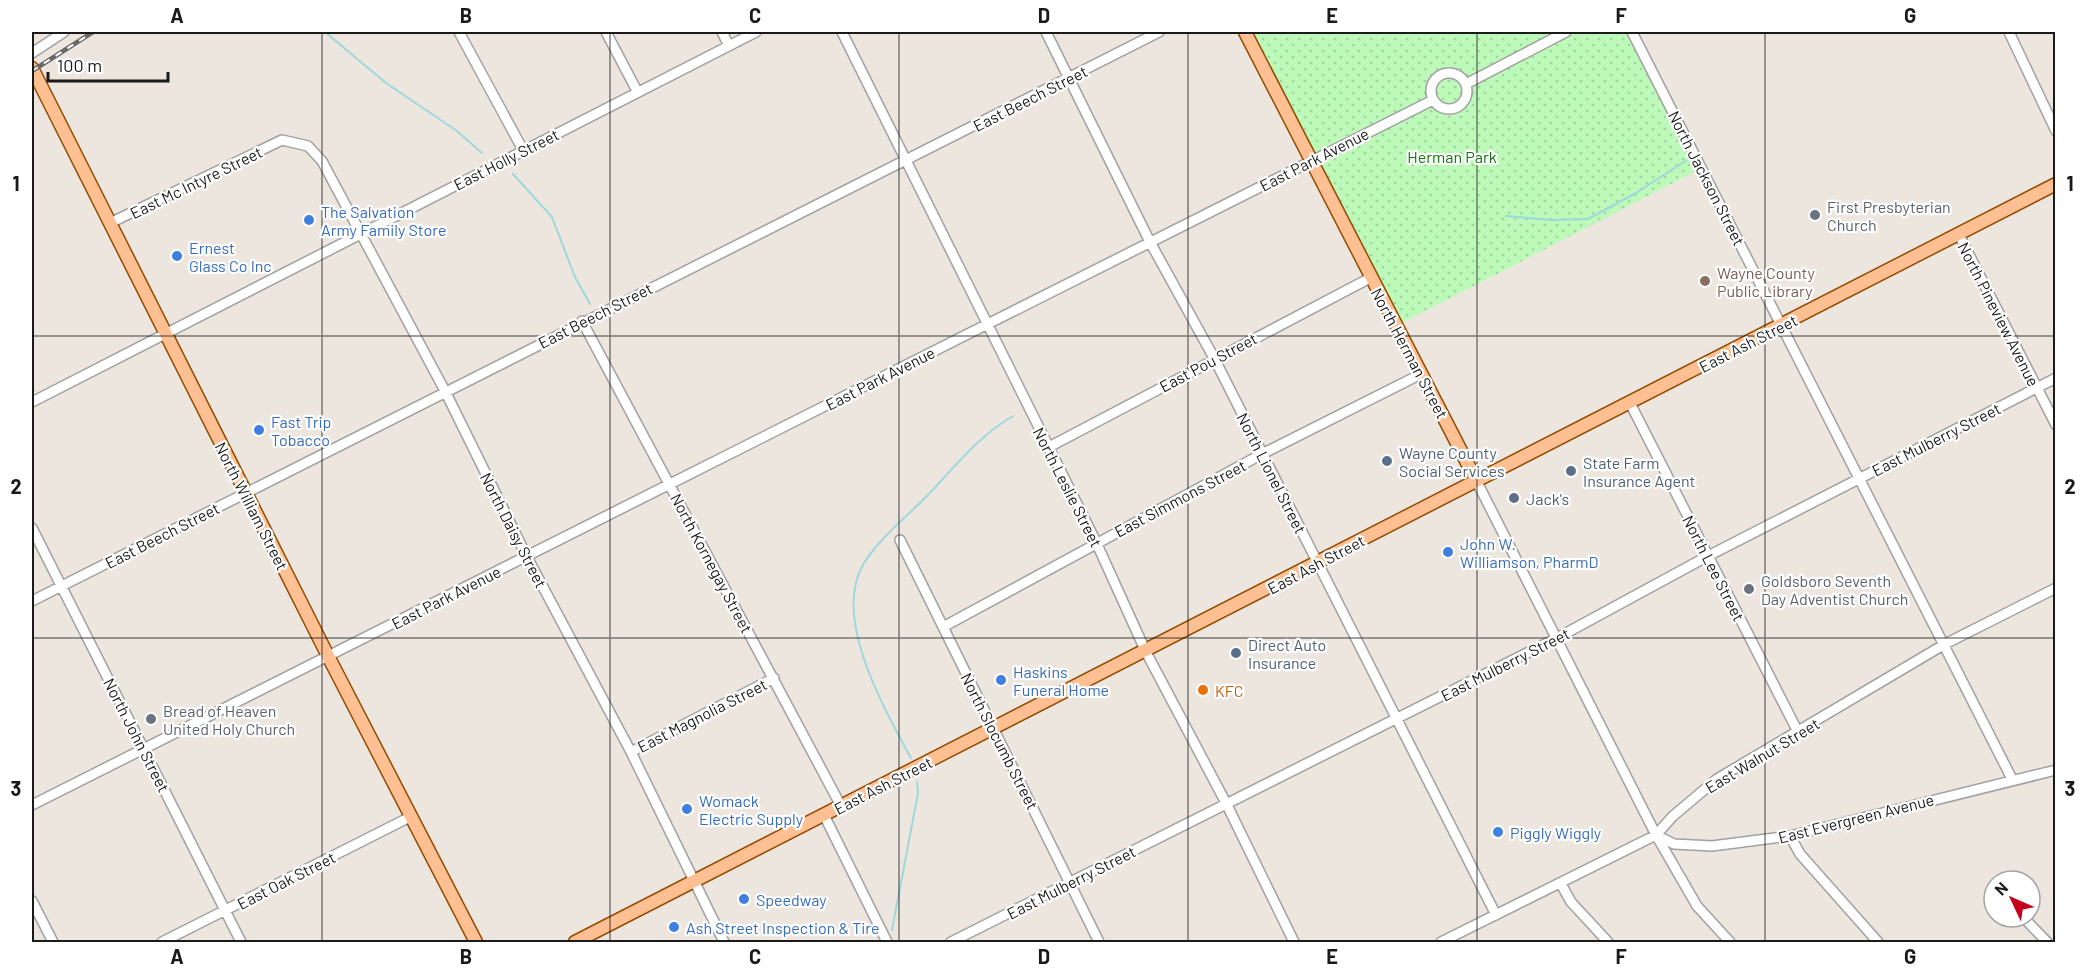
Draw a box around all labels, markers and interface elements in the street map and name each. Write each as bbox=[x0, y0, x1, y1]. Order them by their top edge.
text: A bbox=[170, 3, 184, 27]
text: B bbox=[460, 3, 472, 27]
text: C bbox=[749, 3, 761, 27]
text: D bbox=[1038, 3, 1050, 27]
text: E bbox=[1326, 3, 1338, 27]
text: F bbox=[1615, 3, 1627, 27]
text: G bbox=[1904, 3, 1916, 27]
scale bar bbox=[48, 45, 168, 83]
text: 100 m bbox=[57, 54, 102, 76]
street label: East Beech Street bbox=[970, 61, 1090, 135]
street label: North Jackson Street bbox=[1665, 107, 1749, 249]
street label: East Park Avenue bbox=[1256, 123, 1372, 195]
street label: East Holly Street bbox=[450, 124, 562, 194]
street label: East Mc Intyre Street bbox=[127, 142, 265, 222]
park label: Herman Park bbox=[1407, 147, 1497, 166]
text: 1 bbox=[12, 171, 20, 195]
text: 1 bbox=[2066, 171, 2074, 195]
place label: First Presbyterian Church bbox=[1827, 197, 1951, 234]
place label: The Salvation Army Family Store bbox=[321, 202, 446, 239]
marker: First Presbyterian Church bbox=[1808, 208, 1822, 222]
marker: The Salvation Army Family Store bbox=[302, 213, 316, 227]
place label: Ernest Glass Co Inc bbox=[189, 238, 272, 275]
street label: North Pineview Avenue bbox=[1954, 239, 2044, 389]
marker: Ernest Glass Co Inc bbox=[170, 249, 184, 263]
place label: Wayne County Public Library bbox=[1717, 263, 1815, 300]
marker: Wayne County Public Library bbox=[1698, 274, 1712, 288]
street label: East Beech Street bbox=[535, 278, 655, 352]
street label: North Herman Street bbox=[1368, 285, 1452, 421]
street label: East Ash Street bbox=[1696, 310, 1800, 376]
street label: East Pou Street bbox=[1156, 328, 1260, 396]
street label: East Park Avenue bbox=[822, 342, 938, 414]
street label: East Mulberry Street bbox=[1869, 398, 2003, 480]
street label: North Lionel Street bbox=[1233, 410, 1311, 536]
place label: Fast Trip Tobacco bbox=[271, 412, 331, 449]
marker: Fast Trip Tobacco bbox=[252, 423, 266, 437]
street label: North Leslie Street bbox=[1030, 424, 1106, 550]
street label: North William Street bbox=[212, 439, 292, 573]
place label: Wayne County Social Services bbox=[1399, 443, 1505, 480]
place label: State Farm Insurance Agent bbox=[1583, 453, 1695, 490]
marker: Wayne County Social Services bbox=[1380, 454, 1394, 468]
street label: East Simmons Street bbox=[1111, 455, 1249, 541]
marker: State Farm Insurance Agent bbox=[1564, 464, 1578, 478]
street label: North Daisy Street bbox=[477, 469, 551, 591]
text: 2 bbox=[10, 474, 22, 498]
text: 2 bbox=[2064, 474, 2076, 498]
place label: Jack's bbox=[1526, 489, 1569, 508]
street label: North Kornegay Street bbox=[667, 490, 757, 636]
marker: Jack's bbox=[1507, 491, 1521, 505]
street label: East Beech Street bbox=[102, 498, 222, 572]
street label: North Lee Street bbox=[1679, 512, 1749, 624]
street label: East Ash Street bbox=[1264, 530, 1368, 598]
place label: John W. Williamson, PharmD bbox=[1460, 534, 1598, 571]
marker: John W. Williamson, PharmD bbox=[1441, 545, 1455, 559]
street label: East Park Avenue bbox=[388, 561, 504, 633]
place label: Goldsboro Seventh Day Adventist Church bbox=[1761, 571, 1908, 608]
marker: Goldsboro Seventh Day Adventist Church bbox=[1742, 582, 1756, 596]
street label: East Mulberry Street bbox=[1438, 623, 1572, 705]
place label: Direct Auto Insurance bbox=[1248, 635, 1326, 672]
marker: Direct Auto Insurance bbox=[1229, 646, 1243, 660]
place label: Haskins Funeral Home bbox=[1013, 662, 1109, 699]
street label: North Slocumb Street bbox=[957, 670, 1043, 812]
marker: Haskins Funeral Home bbox=[994, 673, 1008, 687]
street label: East Magnolia Street bbox=[634, 674, 770, 756]
street label: North John Street bbox=[100, 675, 174, 795]
place label: KFC bbox=[1215, 681, 1244, 700]
marker: KFC bbox=[1196, 683, 1210, 697]
place label: Bread of Heaven United Holy Church bbox=[163, 701, 295, 738]
marker: Bread of Heaven United Holy Church bbox=[144, 712, 158, 726]
street label: East Walnut Street bbox=[1702, 713, 1822, 797]
street label: East Ash Street bbox=[831, 752, 935, 818]
text: 3 bbox=[11, 776, 21, 800]
text: 3 bbox=[2065, 776, 2075, 800]
street label: East Evergreen Avenue bbox=[1776, 789, 1936, 847]
place label: Womack Electric Supply bbox=[699, 791, 804, 828]
marker: Womack Electric Supply bbox=[680, 802, 694, 816]
place label: Piggly Wiggly bbox=[1510, 823, 1602, 842]
marker: Piggly Wiggly bbox=[1491, 825, 1505, 839]
street label: East Mulberry Street bbox=[1004, 841, 1138, 923]
street label: East Oak Street bbox=[234, 847, 338, 913]
north arrow bbox=[1982, 869, 2042, 929]
text: N bbox=[1990, 878, 2011, 899]
place label: Speedway bbox=[756, 890, 827, 909]
marker: Speedway bbox=[737, 892, 751, 906]
place label: Ash Street Inspection & Tire bbox=[686, 918, 880, 937]
marker: Ash Street Inspection & Tire bbox=[667, 920, 681, 934]
text: A bbox=[170, 944, 184, 968]
text: B bbox=[460, 944, 472, 968]
text: C bbox=[749, 944, 761, 968]
text: D bbox=[1038, 944, 1050, 968]
text: E bbox=[1326, 944, 1338, 968]
text: F bbox=[1615, 944, 1627, 968]
text: G bbox=[1904, 944, 1916, 968]

